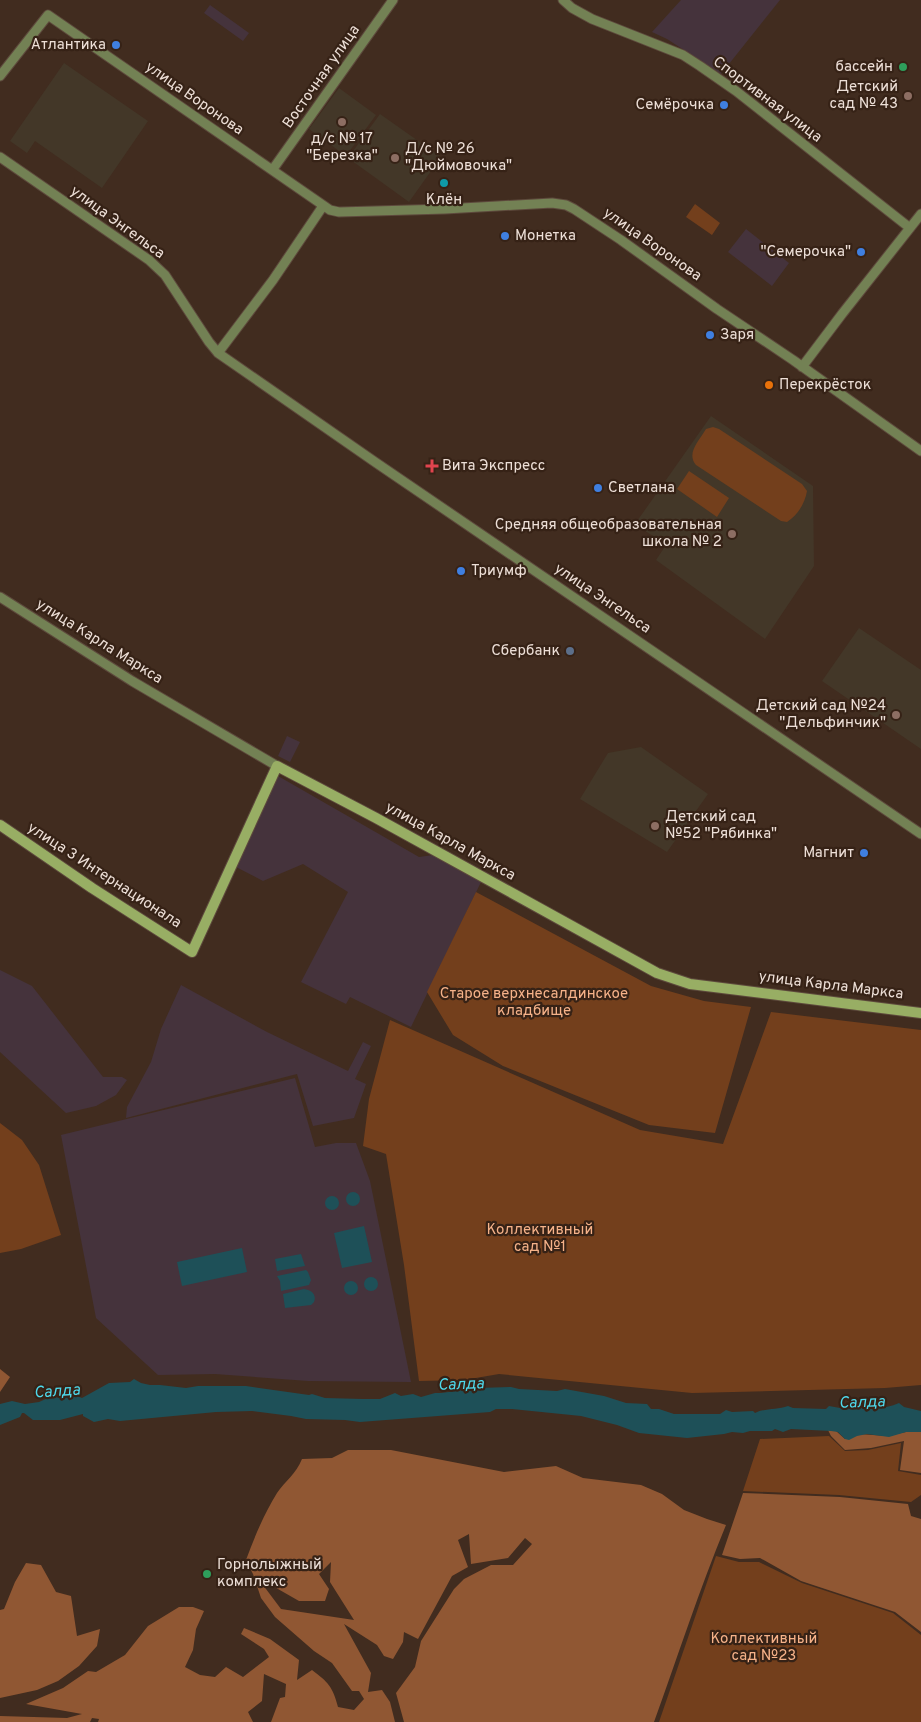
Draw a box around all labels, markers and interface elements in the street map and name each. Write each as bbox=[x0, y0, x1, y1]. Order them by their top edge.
street label: Восточная улица bbox=[279, 22, 365, 132]
place label: Атлантика bbox=[31, 36, 106, 55]
marker: Атлантика bbox=[110, 39, 122, 51]
street label: Спортивная улица bbox=[709, 53, 825, 147]
street label: улица Воронова bbox=[141, 58, 247, 140]
place label: бассейн bbox=[836, 58, 893, 77]
marker: бассейн bbox=[897, 61, 909, 73]
place label: Детский сад № 43 bbox=[830, 78, 898, 114]
marker: Детский сад № 43 bbox=[902, 90, 914, 102]
place label: Семёрочка bbox=[635, 96, 714, 115]
marker: Семёрочка bbox=[718, 99, 730, 111]
marker: д/с № 17 "Березка" bbox=[336, 116, 348, 128]
place label: д/с № 17 "Березка" bbox=[306, 130, 378, 166]
place label: Д/с № 26 "Дюймовочка" bbox=[405, 140, 512, 176]
marker: Д/с № 26 "Дюймовочка" bbox=[389, 152, 401, 164]
marker: Клён bbox=[438, 177, 450, 189]
street label: улица Энгельса bbox=[66, 182, 168, 264]
place label: Клён bbox=[426, 191, 462, 210]
street label: улица Воронова bbox=[599, 204, 705, 286]
place label: Монетка bbox=[515, 227, 576, 246]
marker: Монетка bbox=[499, 230, 511, 242]
place label: "Семерочка" bbox=[760, 243, 851, 262]
marker: "Семерочка" bbox=[855, 246, 867, 258]
place label: Заря bbox=[720, 326, 754, 345]
marker: Заря bbox=[704, 329, 716, 341]
place label: Перекрёсток bbox=[779, 376, 871, 395]
marker: Перекрёсток bbox=[763, 379, 775, 391]
place label: Вита Экспресс bbox=[442, 457, 545, 476]
marker: Вита Экспресс bbox=[426, 460, 438, 472]
place label: Светлана bbox=[608, 479, 675, 498]
marker: Светлана bbox=[592, 482, 604, 494]
place label: Средняя общеобразовательная школа № 2 bbox=[495, 516, 722, 552]
marker: Средняя общеобразовательная школа № 2 bbox=[726, 528, 738, 540]
street label: улица Энгельса bbox=[550, 560, 654, 638]
place label: Триумф bbox=[471, 562, 527, 581]
marker: Триумф bbox=[455, 565, 467, 577]
street label: улица Карла Маркса bbox=[32, 595, 166, 689]
place label: Сбербанк bbox=[491, 642, 560, 661]
marker: Сбербанк bbox=[564, 645, 576, 657]
place label: Детский сад №24 "Дельфинчик" bbox=[756, 697, 886, 733]
marker: Детский сад №24 "Дельфинчик" bbox=[890, 709, 902, 721]
street label: улица Карла Маркса bbox=[382, 798, 518, 886]
place label: Детский сад №52 "Рябинка" bbox=[665, 808, 777, 844]
street label: улица 3 Интернационала bbox=[23, 819, 185, 933]
marker: Детский сад №52 "Рябинка" bbox=[649, 820, 661, 832]
place label: Магнит bbox=[803, 844, 854, 863]
marker: Магнит bbox=[858, 847, 870, 859]
street label: улица Карла Маркса bbox=[757, 968, 905, 1004]
park label: Старое верхнесалдинское кладбище bbox=[440, 985, 628, 1021]
park label: Коллективный сад №1 bbox=[487, 1221, 593, 1257]
water label: Салда bbox=[437, 1374, 485, 1396]
water label: Салда bbox=[33, 1380, 82, 1404]
water label: Салда bbox=[838, 1392, 886, 1414]
place label: Горнолыжный комплекс bbox=[217, 1556, 322, 1592]
marker: Горнолыжный комплекс bbox=[201, 1568, 213, 1580]
park label: Коллективный сад №23 bbox=[711, 1630, 817, 1666]

